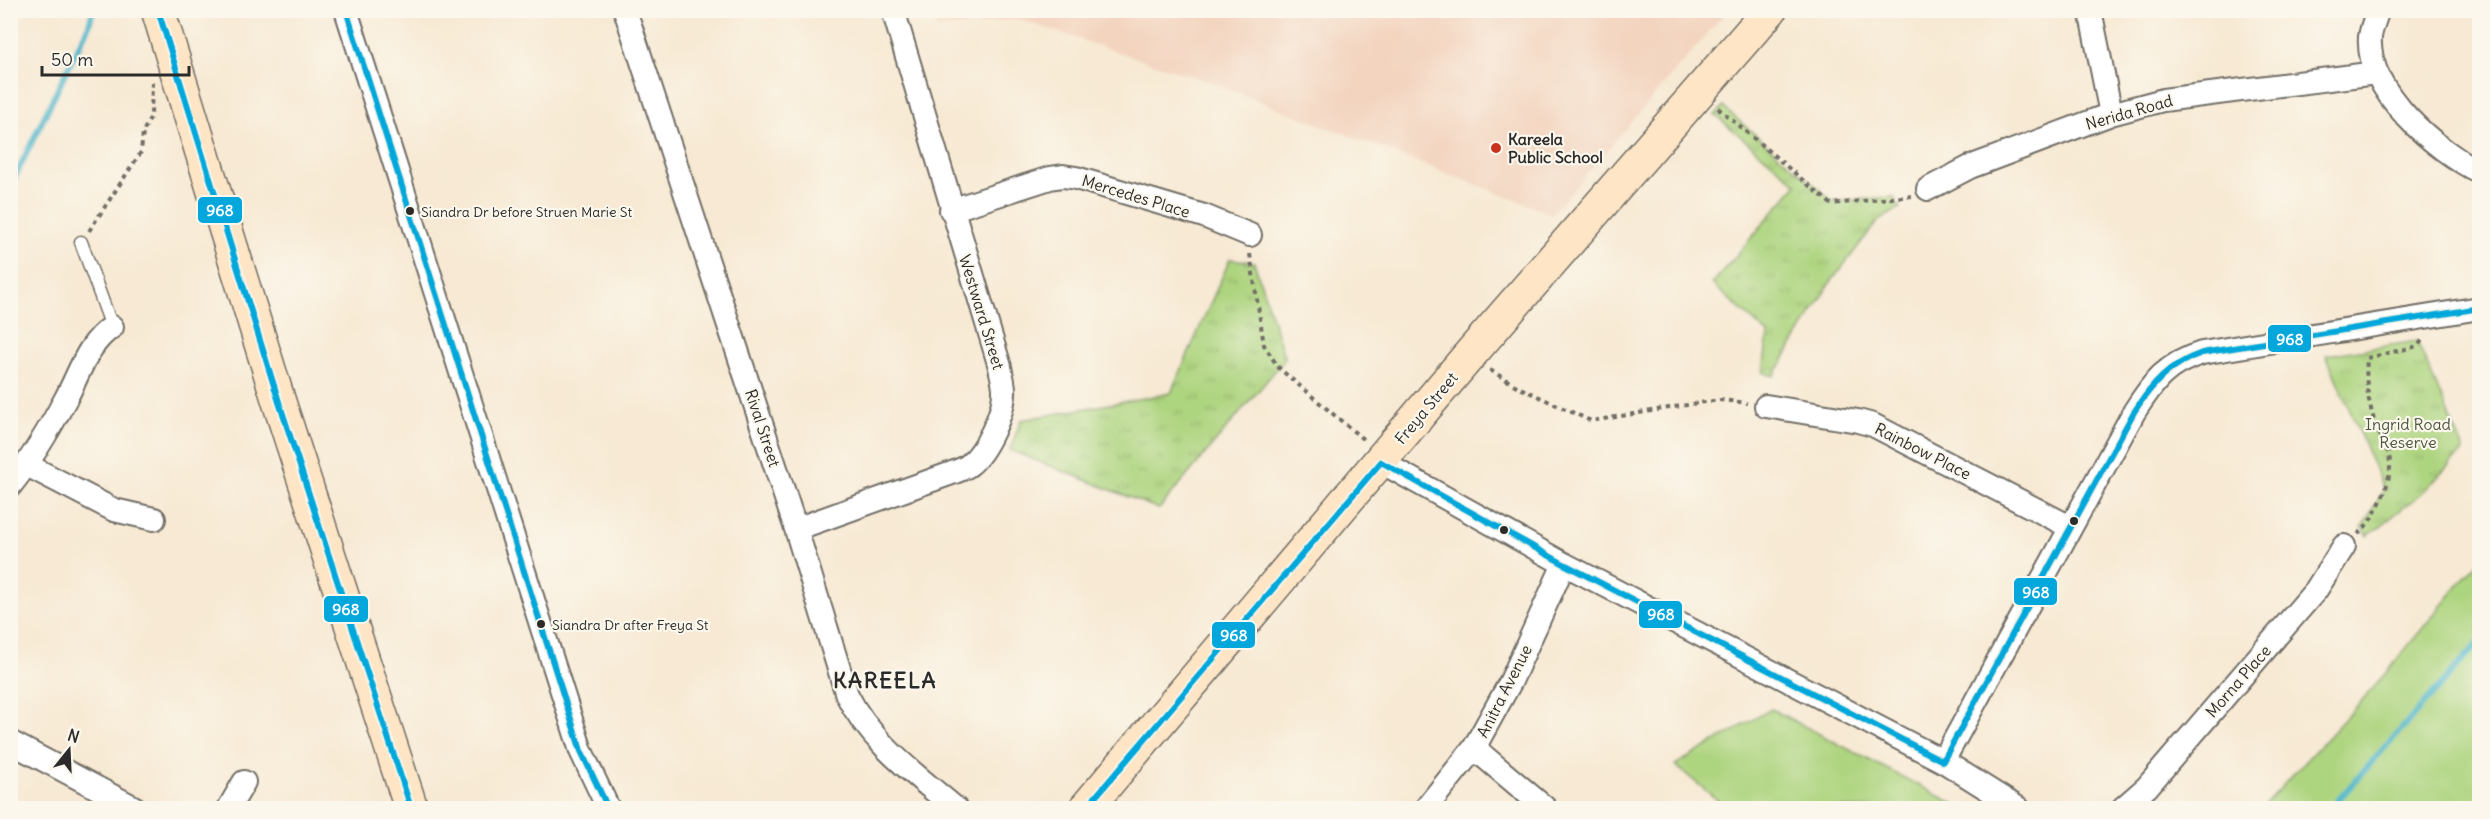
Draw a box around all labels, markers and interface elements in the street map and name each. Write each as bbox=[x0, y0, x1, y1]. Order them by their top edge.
scale bar bbox=[42, 39, 189, 77]
text: 50 m bbox=[51, 48, 93, 71]
street label: Nerida Road bbox=[2083, 90, 2175, 134]
place label: Kareela Public School bbox=[1508, 129, 1603, 167]
marker: Kareela Public School bbox=[1489, 141, 1503, 155]
street label: Mercedes Place bbox=[1079, 170, 1193, 222]
line badge: 968 bbox=[197, 196, 243, 224]
text: 968 bbox=[206, 200, 234, 220]
place label: Siandra Dr before Struen Marie St bbox=[421, 203, 632, 221]
marker: Siandra Dr before Struen Marie St bbox=[404, 205, 416, 217]
street label: Westward Street bbox=[955, 252, 1009, 373]
line badge: 968 bbox=[2267, 324, 2312, 353]
text: 968 bbox=[2276, 329, 2304, 349]
street label: Freya Street bbox=[1390, 367, 1462, 448]
street label: Rival Street bbox=[741, 387, 785, 470]
park label: Ingrid Road Reserve bbox=[2365, 414, 2451, 452]
street label: Rainbow Place bbox=[1872, 418, 1974, 484]
unlabelled marker bbox=[2068, 515, 2080, 527]
unlabelled marker bbox=[1498, 524, 1510, 536]
line badge: 968 bbox=[2013, 577, 2058, 606]
text: 968 bbox=[2022, 582, 2050, 602]
line badge: 968 bbox=[323, 595, 369, 623]
text: 968 bbox=[332, 599, 360, 619]
line badge: 968 bbox=[1638, 600, 1683, 629]
text: 968 bbox=[1647, 604, 1675, 624]
place label: Siandra Dr after Freya St bbox=[552, 616, 709, 634]
marker: Siandra Dr after Freya St bbox=[535, 618, 547, 630]
line badge: 968 bbox=[1211, 621, 1256, 649]
text: 968 bbox=[1220, 625, 1248, 645]
street label: Anitra Avenue bbox=[1472, 641, 1536, 741]
street label: Morna Place bbox=[2201, 641, 2275, 721]
district label: KAREELA bbox=[833, 666, 937, 694]
north arrow bbox=[39, 720, 99, 780]
text: N bbox=[65, 725, 82, 747]

